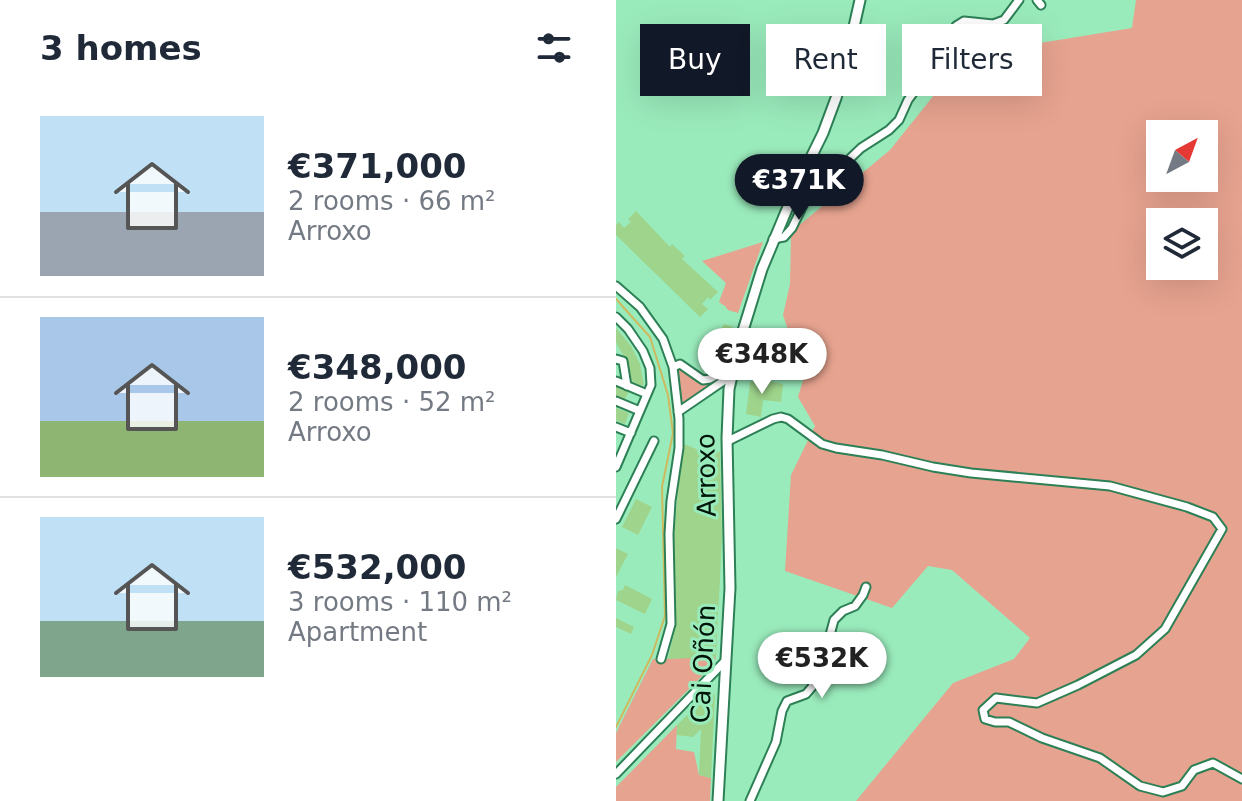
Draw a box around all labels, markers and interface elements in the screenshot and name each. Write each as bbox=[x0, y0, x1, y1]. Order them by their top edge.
chip: Buy bbox=[640, 24, 750, 96]
chip: Rent bbox=[766, 24, 886, 96]
chip: Filters bbox=[902, 24, 1042, 96]
icon: filters bbox=[532, 26, 576, 70]
text: 3 homes bbox=[40, 28, 202, 68]
north arrow bbox=[1146, 120, 1218, 192]
map controls bbox=[1146, 120, 1218, 280]
text: €371,000 bbox=[288, 146, 467, 186]
icon: home bbox=[104, 148, 200, 244]
pin: €371K bbox=[743, 154, 855, 222]
text: €371K bbox=[753, 165, 845, 195]
text: 2 rooms · 66 m² bbox=[288, 186, 496, 216]
button: layers bbox=[1146, 208, 1218, 280]
text: Arroxo bbox=[288, 216, 372, 246]
pin: €348K bbox=[706, 328, 818, 396]
text: €348K bbox=[716, 339, 808, 369]
text: €348,000 bbox=[288, 347, 467, 387]
icon: home bbox=[104, 349, 200, 445]
text: 2 rooms · 52 m² bbox=[288, 387, 496, 417]
text: Arroxo bbox=[288, 417, 372, 447]
street label: Arroxo bbox=[690, 433, 722, 517]
text: €532,000 bbox=[288, 547, 467, 587]
icon: home bbox=[104, 549, 200, 645]
text: 3 rooms · 110 m² bbox=[288, 587, 512, 617]
street label: Cai Oñón bbox=[685, 604, 721, 724]
text: Apartment bbox=[288, 617, 427, 647]
pin: €532K bbox=[766, 632, 878, 700]
text: €532K bbox=[776, 643, 868, 673]

